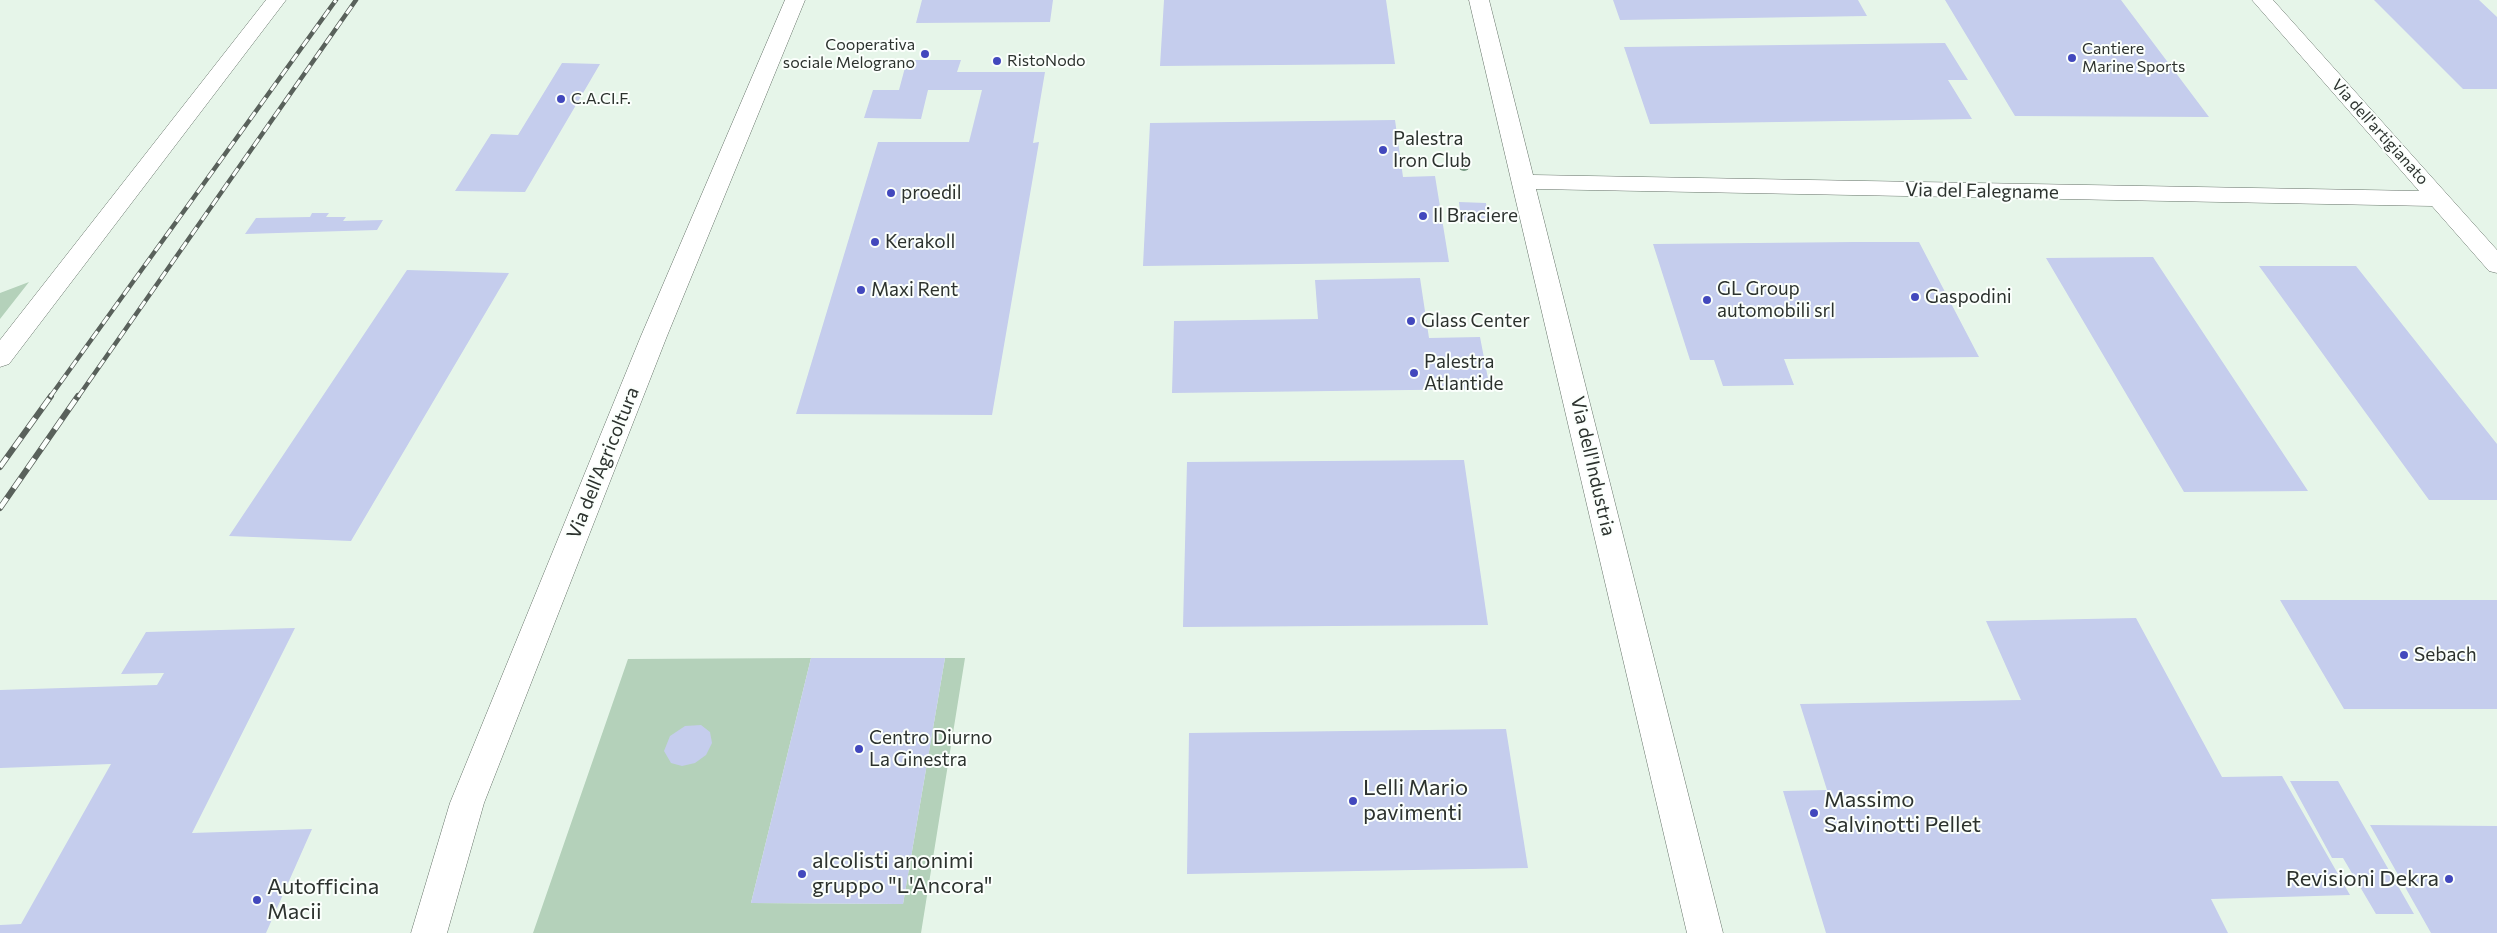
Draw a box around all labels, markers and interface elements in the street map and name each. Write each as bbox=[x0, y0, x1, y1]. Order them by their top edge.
place label: Cooperativa sociale Melograno bbox=[783, 35, 915, 73]
place label: Cantiere Marine Sports bbox=[2082, 39, 2185, 77]
marker: Cooperativa sociale Melograno bbox=[919, 48, 931, 60]
place label: RistoNodo bbox=[1007, 51, 1085, 71]
marker: Cantiere Marine Sports bbox=[2066, 52, 2078, 64]
marker: RistoNodo bbox=[991, 55, 1003, 67]
street label: Via dell'artigianato bbox=[2327, 75, 2433, 189]
place label: C.A.CI.F. bbox=[571, 89, 631, 109]
marker: C.A.CI.F. bbox=[555, 93, 567, 105]
place label: Palestra Iron Club bbox=[1393, 128, 1471, 172]
marker: Palestra Iron Club bbox=[1377, 144, 1389, 156]
street label: Via del Falegname bbox=[1905, 178, 2059, 204]
place label: proedil bbox=[901, 182, 962, 204]
marker: proedil bbox=[885, 187, 897, 199]
place label: Il Braciere bbox=[1433, 205, 1518, 227]
marker: Il Braciere bbox=[1417, 210, 1429, 222]
place label: Kerakoll bbox=[885, 231, 955, 253]
marker: Kerakoll bbox=[869, 236, 881, 248]
place label: GL Group automobili srl bbox=[1717, 278, 1835, 322]
place label: Maxi Rent bbox=[871, 279, 958, 301]
marker: Maxi Rent bbox=[855, 284, 867, 296]
place label: Gaspodini bbox=[1925, 286, 2012, 308]
marker: Gaspodini bbox=[1909, 291, 1921, 303]
marker: GL Group automobili srl bbox=[1701, 294, 1713, 306]
place label: Glass Center bbox=[1421, 310, 1530, 332]
marker: Glass Center bbox=[1405, 315, 1417, 327]
place label: Palestra Atlantide bbox=[1424, 351, 1503, 395]
marker: Palestra Atlantide bbox=[1408, 367, 1420, 379]
street label: Via dell'Agricoltura bbox=[562, 384, 644, 542]
street label: Via dell'Industria bbox=[1566, 394, 1620, 538]
place label: Sebach bbox=[2414, 644, 2477, 666]
marker: Sebach bbox=[2398, 649, 2410, 661]
place label: Centro Diurno La Ginestra bbox=[869, 727, 992, 771]
marker: Centro Diurno La Ginestra bbox=[853, 743, 865, 755]
place label: Lelli Mario pavimenti bbox=[1363, 775, 1468, 826]
place label: Massimo Salvinotti Pellet bbox=[1824, 787, 1981, 838]
marker: Lelli Mario pavimenti bbox=[1347, 795, 1359, 807]
marker: Massimo Salvinotti Pellet bbox=[1808, 807, 1820, 819]
place label: alcolisti anonimi gruppo "L'Ancora" bbox=[812, 848, 992, 899]
place label: Revisioni Dekra bbox=[2286, 866, 2439, 892]
marker: alcolisti anonimi gruppo "L'Ancora" bbox=[796, 868, 808, 880]
marker: Revisioni Dekra bbox=[2443, 873, 2455, 885]
place label: Autofficina Macii bbox=[267, 874, 379, 926]
marker: Autofficina Macii bbox=[251, 894, 263, 906]

